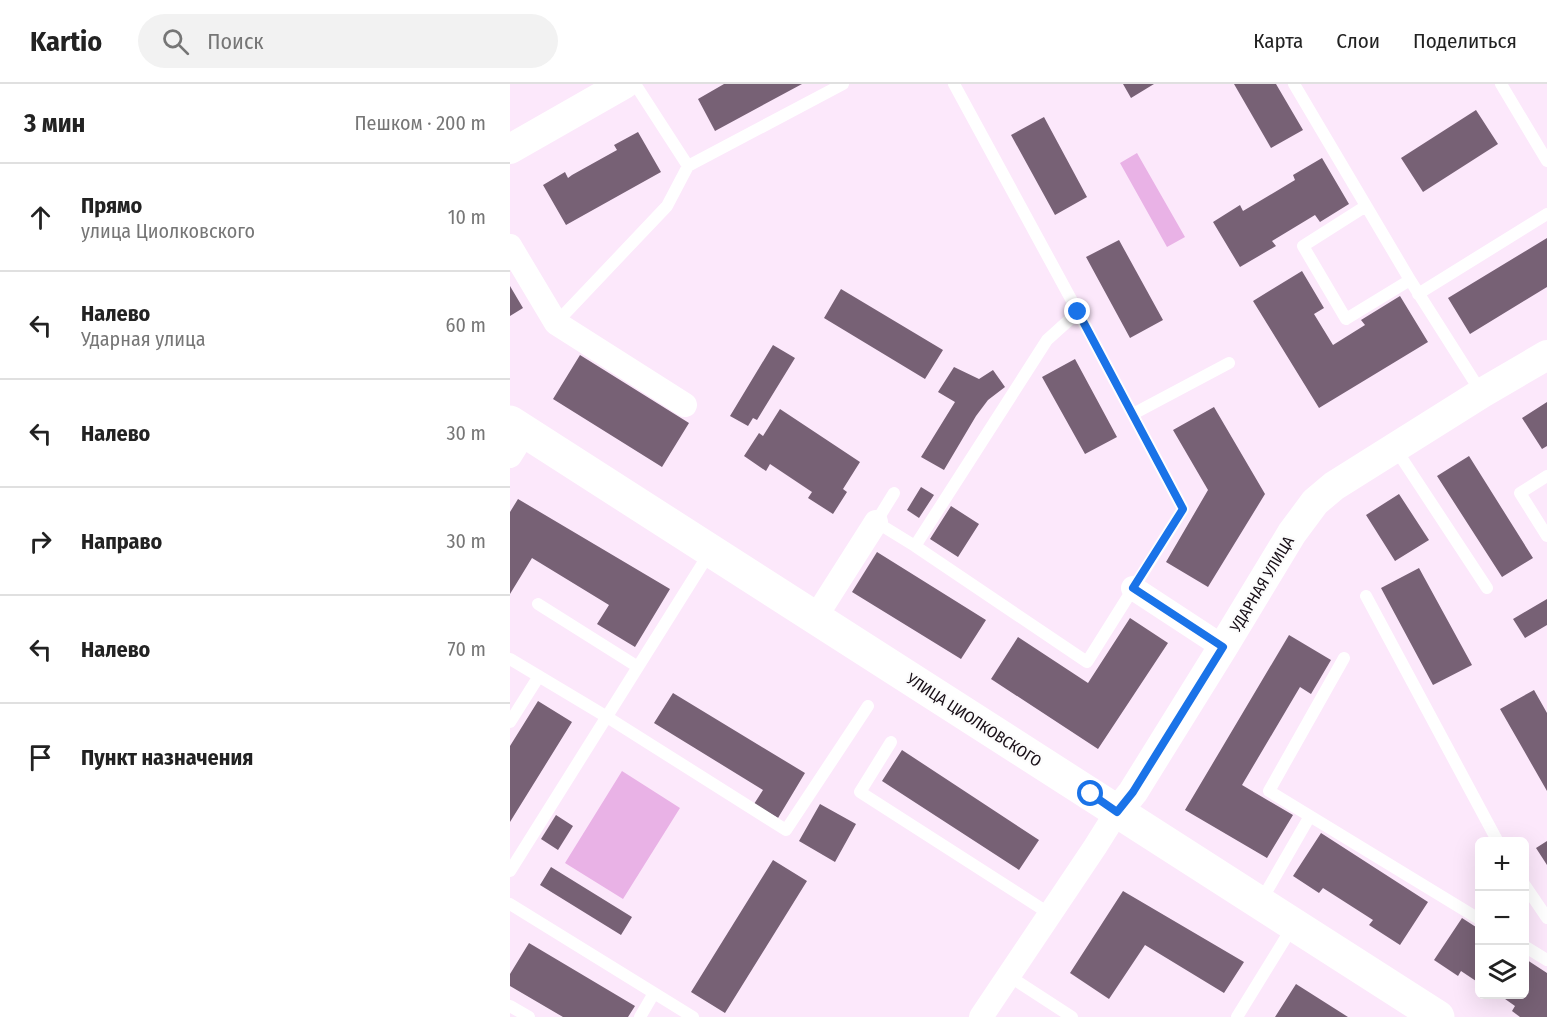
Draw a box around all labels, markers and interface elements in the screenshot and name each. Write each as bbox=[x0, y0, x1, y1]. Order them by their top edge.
search box bbox=[138, 14, 558, 68]
text: Kartio bbox=[30, 25, 102, 58]
icon: search bbox=[159, 25, 192, 58]
text: Поиск bbox=[207, 28, 264, 55]
text: Карта bbox=[1253, 28, 1303, 54]
text: Слои bbox=[1336, 28, 1380, 54]
text: Поделиться bbox=[1413, 28, 1517, 54]
text: 3 мин bbox=[24, 108, 85, 139]
text: Пешком · 200 m bbox=[355, 111, 486, 135]
text: Прямо bbox=[81, 192, 142, 219]
icon: ahead bbox=[24, 201, 57, 234]
text: 10 m bbox=[448, 205, 486, 229]
text: улица Циолковского bbox=[81, 219, 255, 243]
route end bbox=[1064, 298, 1090, 324]
text: Налево bbox=[81, 300, 150, 327]
icon: left bbox=[24, 309, 57, 342]
text: 60 m bbox=[446, 313, 486, 337]
text: Ударная улица bbox=[81, 327, 205, 351]
icon: left bbox=[24, 417, 57, 450]
text: Налево bbox=[81, 420, 150, 447]
text: 30 m bbox=[446, 421, 486, 445]
icon: right bbox=[24, 525, 57, 558]
text: Направо bbox=[81, 528, 162, 555]
text: 30 m bbox=[446, 529, 486, 553]
street label: УДАРНАЯ УЛИЦА bbox=[1225, 532, 1298, 636]
icon: left bbox=[24, 633, 57, 666]
text: Налево bbox=[81, 636, 150, 663]
text: 70 m bbox=[448, 637, 486, 661]
street label: УЛИЦА ЦИОЛКОВСКОГО bbox=[902, 669, 1045, 771]
icon: arrive bbox=[24, 741, 57, 774]
text: Пункт назначения bbox=[81, 744, 253, 771]
route start bbox=[1077, 780, 1103, 806]
map controls bbox=[1475, 837, 1529, 999]
button: + bbox=[1475, 837, 1529, 891]
button: − bbox=[1475, 891, 1529, 945]
button: layers bbox=[1475, 945, 1529, 999]

